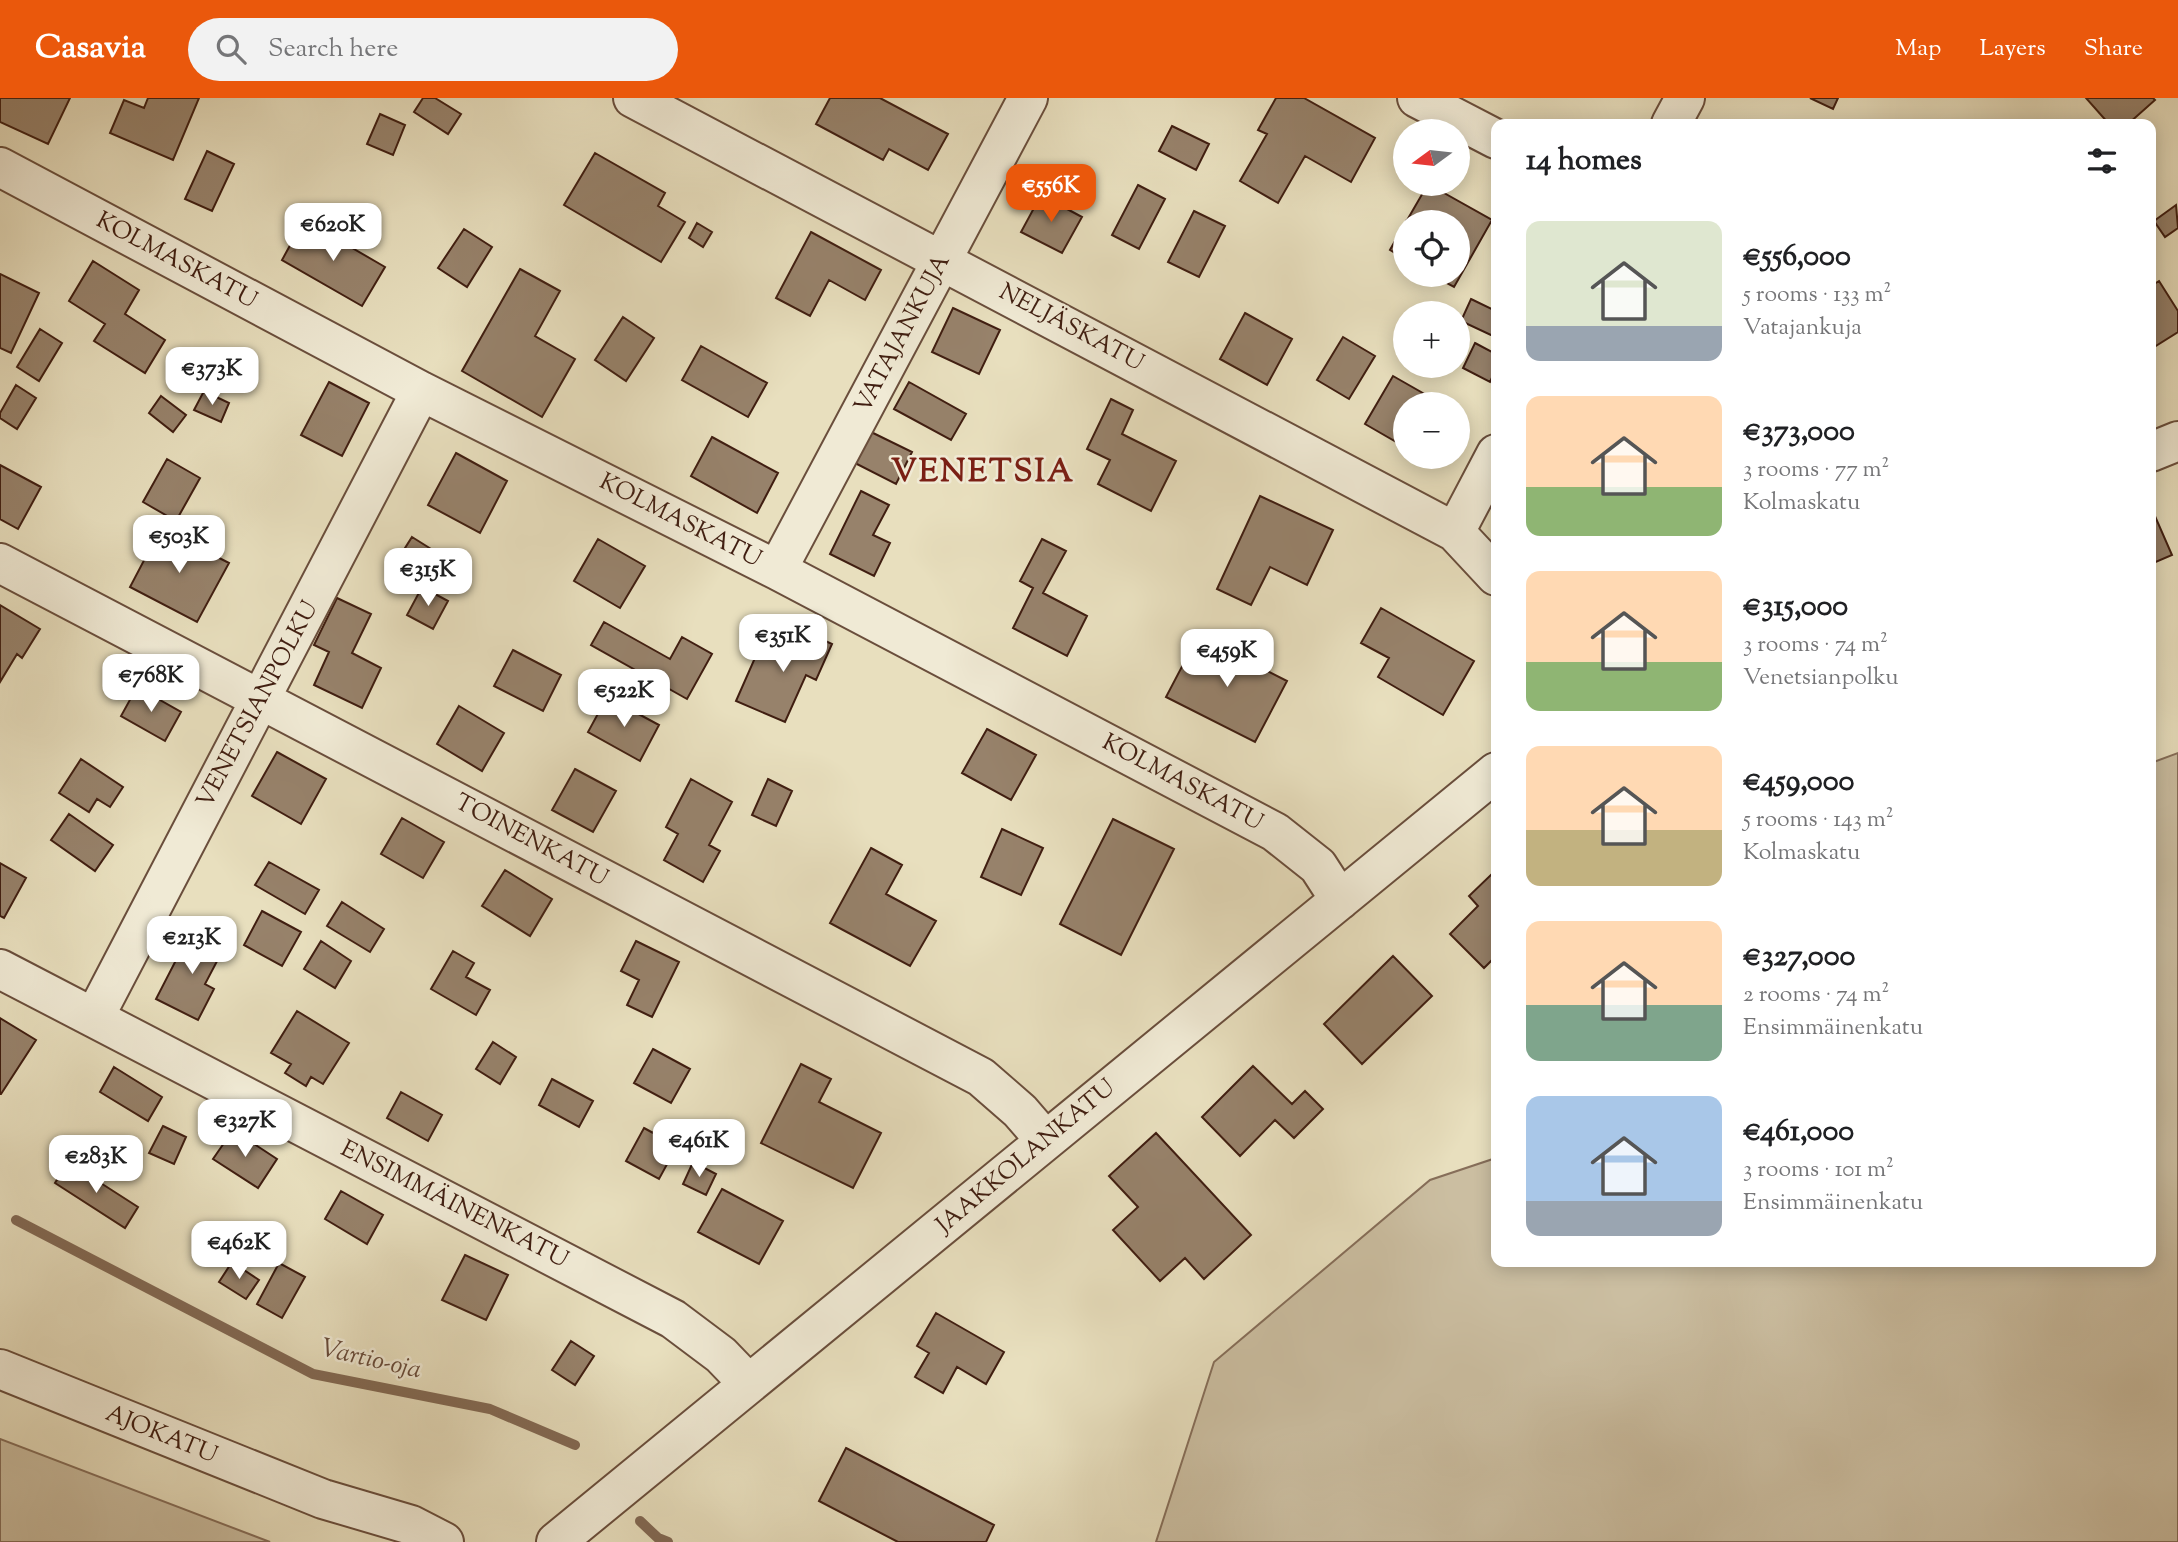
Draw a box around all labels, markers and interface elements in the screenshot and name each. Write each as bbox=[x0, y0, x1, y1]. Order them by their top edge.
search box bbox=[188, 18, 678, 81]
text: Casavia bbox=[35, 25, 146, 73]
icon: search bbox=[212, 30, 250, 68]
text: Search here bbox=[268, 31, 398, 68]
text: Map bbox=[1895, 32, 1941, 66]
text: Layers bbox=[1979, 32, 2046, 66]
text: Share bbox=[2084, 32, 2143, 66]
north arrow bbox=[1393, 119, 1470, 196]
map controls bbox=[1393, 119, 1470, 469]
text: 14 homes bbox=[1526, 140, 1642, 183]
icon: filters bbox=[2083, 142, 2121, 180]
pin: €556K bbox=[1002, 164, 1100, 224]
text: €556K bbox=[1022, 170, 1080, 203]
street label: KOLMASKATU bbox=[89, 204, 263, 318]
pin: €620K bbox=[284, 204, 382, 263]
text: €620K bbox=[301, 209, 365, 242]
button: locate bbox=[1393, 210, 1470, 287]
text: €556,000 bbox=[1743, 236, 1851, 279]
street label: VATAJANKUJA bbox=[847, 248, 959, 420]
icon: home bbox=[1582, 249, 1666, 333]
street label: NELJÄSKATU bbox=[993, 276, 1150, 381]
text: 5 rooms · 133 m² bbox=[1743, 279, 1891, 312]
button: + bbox=[1393, 301, 1470, 378]
text: Vatajankuja bbox=[1743, 312, 1862, 345]
pin: €373K bbox=[163, 348, 261, 407]
text: €373K bbox=[182, 353, 242, 386]
button: − bbox=[1393, 392, 1470, 469]
text: €373,000 bbox=[1743, 411, 1855, 454]
icon: home bbox=[1582, 424, 1666, 508]
district label: VENETSIA bbox=[891, 450, 1075, 496]
text: 3 rooms · 77 m² bbox=[1743, 454, 1889, 487]
street label: KOLMASKATU bbox=[593, 465, 767, 577]
text: Kolmaskatu bbox=[1743, 487, 1860, 520]
pin: €503K bbox=[130, 516, 228, 575]
text: €503K bbox=[149, 521, 209, 554]
pin: €315K bbox=[379, 548, 477, 608]
text: €315K bbox=[400, 554, 456, 587]
text: €315,000 bbox=[1743, 586, 1848, 629]
street label: VENETSIANPOLKU bbox=[189, 595, 327, 815]
icon: home bbox=[1582, 599, 1666, 683]
pin: €351K bbox=[734, 614, 832, 674]
text: €351K bbox=[755, 620, 811, 653]
text: 3 rooms · 74 m² bbox=[1743, 629, 1888, 662]
pin: €459K bbox=[1178, 630, 1276, 689]
text: €459K bbox=[1197, 635, 1257, 668]
pin: €768K bbox=[102, 654, 200, 714]
text: €768K bbox=[118, 660, 184, 693]
text: Venetsianpolku bbox=[1743, 662, 1899, 695]
pin: €522K bbox=[575, 670, 673, 729]
text: €522K bbox=[594, 675, 654, 708]
street label: KOLMASKATU bbox=[1095, 726, 1269, 840]
text: €459,000 bbox=[1743, 761, 1854, 804]
icon: home bbox=[1582, 774, 1666, 858]
street label: TOINENKATU bbox=[448, 786, 614, 896]
text: 5 rooms · 143 m² bbox=[1743, 804, 1894, 837]
text: Kolmaskatu bbox=[1743, 837, 1860, 870]
pin: €213K bbox=[143, 916, 241, 976]
text: €213K bbox=[163, 922, 221, 955]
text: €327,000 bbox=[1743, 936, 1855, 979]
icon: home bbox=[1582, 949, 1666, 1033]
text: 2 rooms · 74 m² bbox=[1743, 979, 1889, 1012]
text: Ensimmäinenkatu bbox=[1743, 1012, 1923, 1045]
street label: JAAKKOLANKATU bbox=[928, 1072, 1123, 1243]
pin: €327K bbox=[196, 1100, 294, 1159]
text: €327K bbox=[214, 1105, 276, 1138]
text: €461,000 bbox=[1743, 1111, 1854, 1154]
pin: €461K bbox=[650, 1119, 748, 1179]
icon: home bbox=[1582, 1124, 1666, 1208]
text: €461K bbox=[669, 1125, 729, 1158]
street label: ENSIMMÄINENKATU bbox=[334, 1133, 574, 1277]
pin: €283K bbox=[47, 1136, 145, 1195]
text: €283K bbox=[65, 1141, 127, 1174]
text: 3 rooms · 101 m² bbox=[1743, 1154, 1894, 1187]
text: Ensimmäinenkatu bbox=[1743, 1187, 1923, 1220]
pin: €462K bbox=[190, 1222, 288, 1281]
text: €462K bbox=[207, 1227, 271, 1260]
water label: Vartio-oja bbox=[317, 1330, 425, 1390]
street label: AJOKATU bbox=[100, 1397, 222, 1473]

